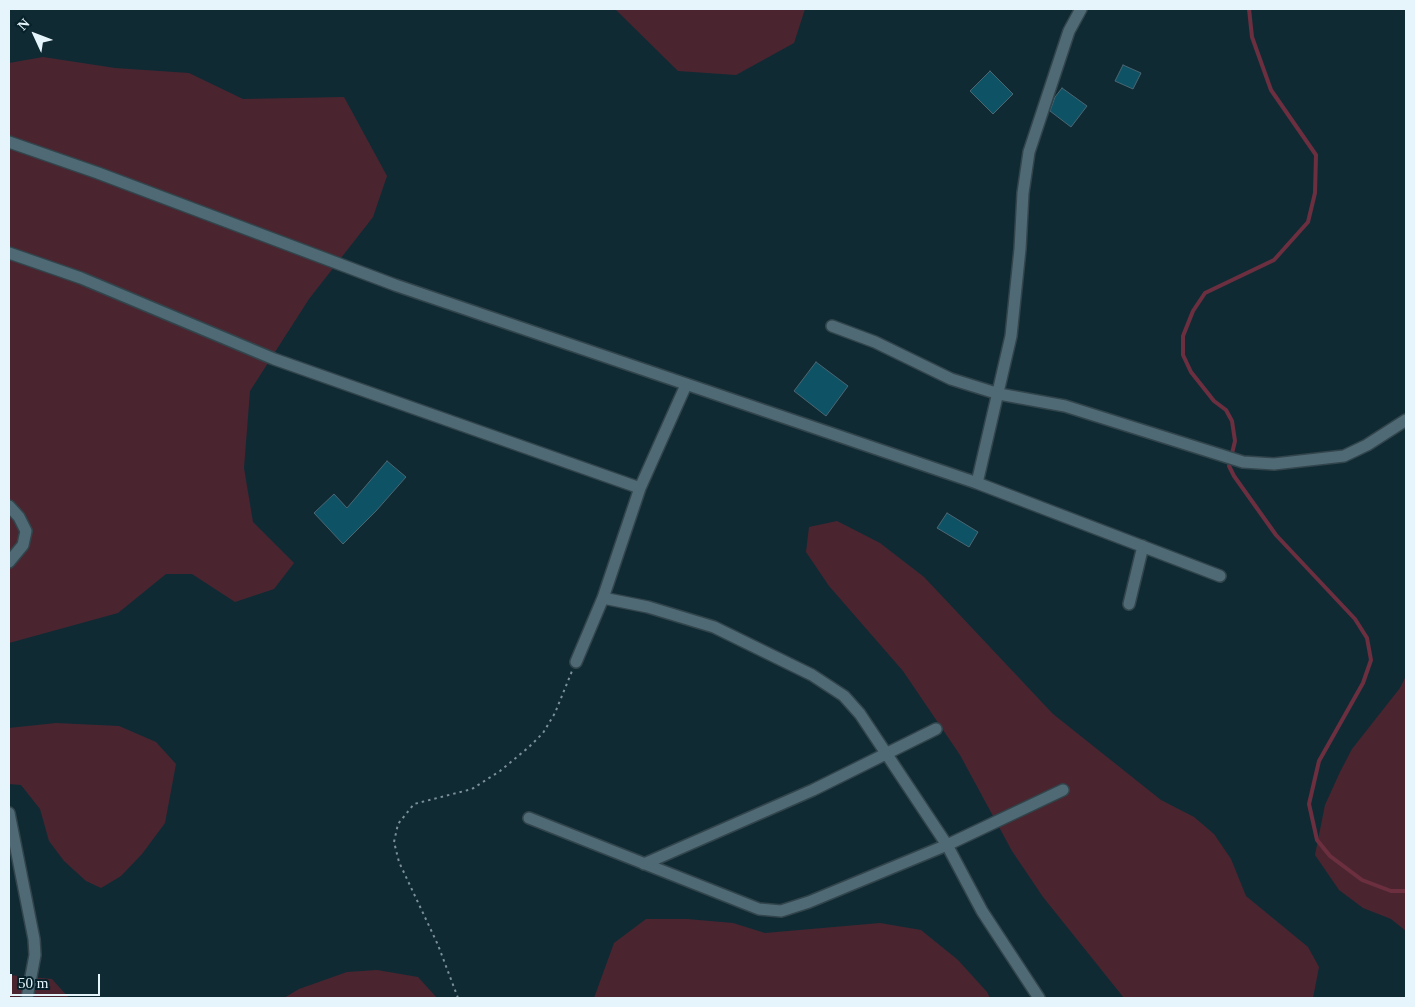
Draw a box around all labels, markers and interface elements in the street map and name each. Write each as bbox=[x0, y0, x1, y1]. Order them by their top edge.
north arrow bbox=[10, 10, 60, 60]
text: N bbox=[15, 16, 33, 33]
scale bar bbox=[12, 964, 102, 996]
text: 50 m bbox=[18, 975, 48, 991]

